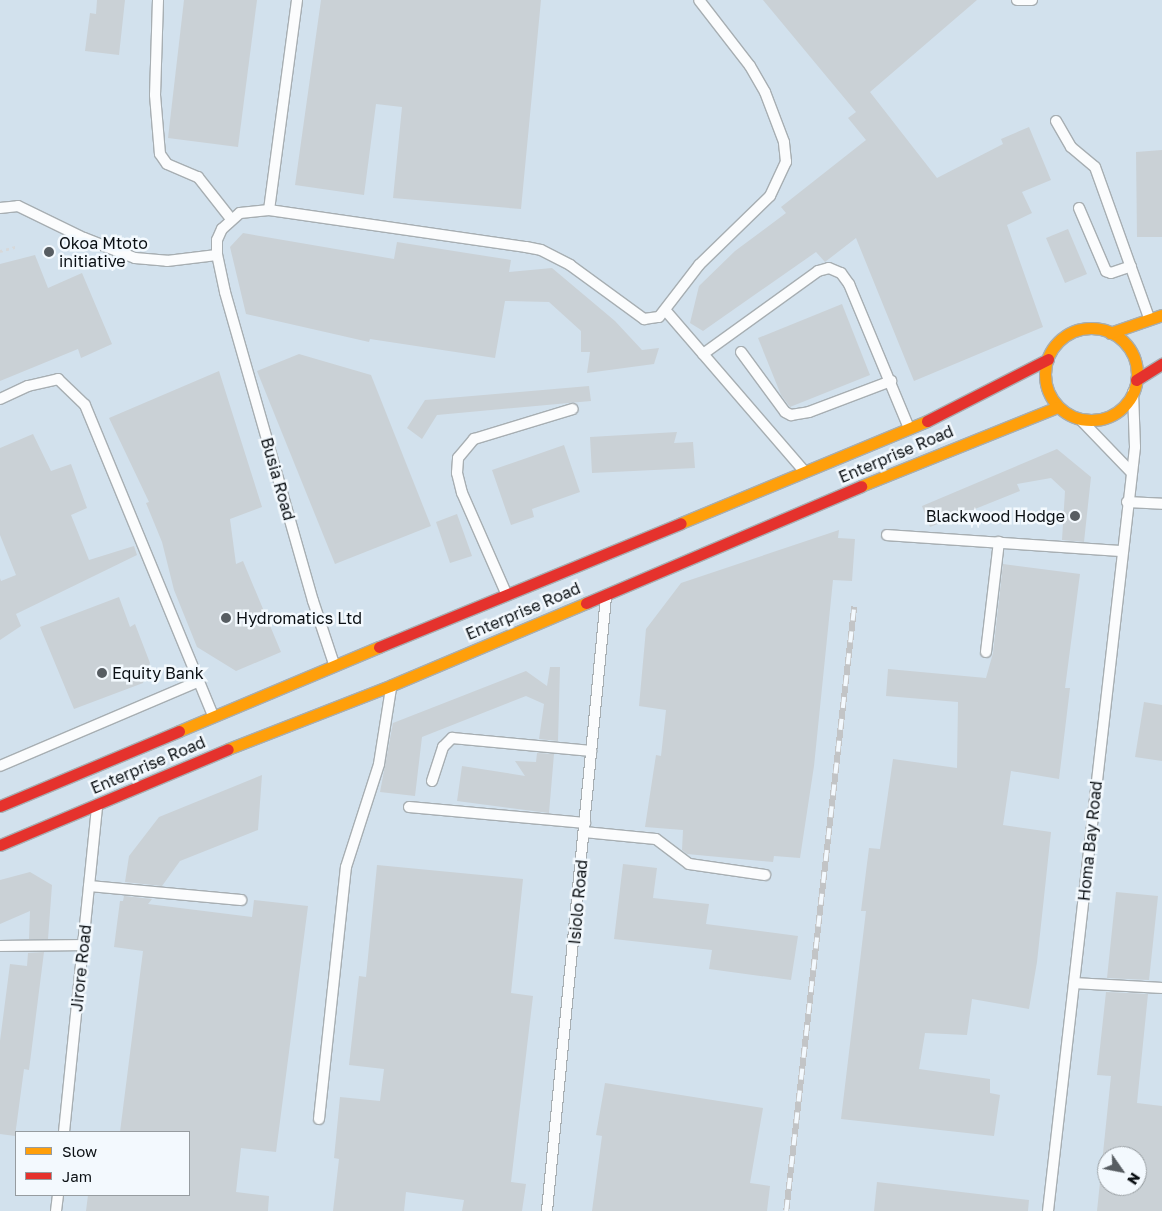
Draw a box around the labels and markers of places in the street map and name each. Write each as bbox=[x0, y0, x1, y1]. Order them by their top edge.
place label: Okoa Mtoto initiative bbox=[59, 233, 148, 271]
marker: Okoa Mtoto initiative bbox=[43, 246, 55, 258]
place label: Blackwood Hodge bbox=[926, 506, 1065, 526]
marker: Blackwood Hodge bbox=[1069, 510, 1081, 522]
place label: Hydromatics Ltd bbox=[236, 608, 362, 628]
marker: Hydromatics Ltd bbox=[220, 612, 232, 624]
place label: Equity Bank bbox=[112, 663, 204, 683]
marker: Equity Bank bbox=[96, 667, 108, 679]

